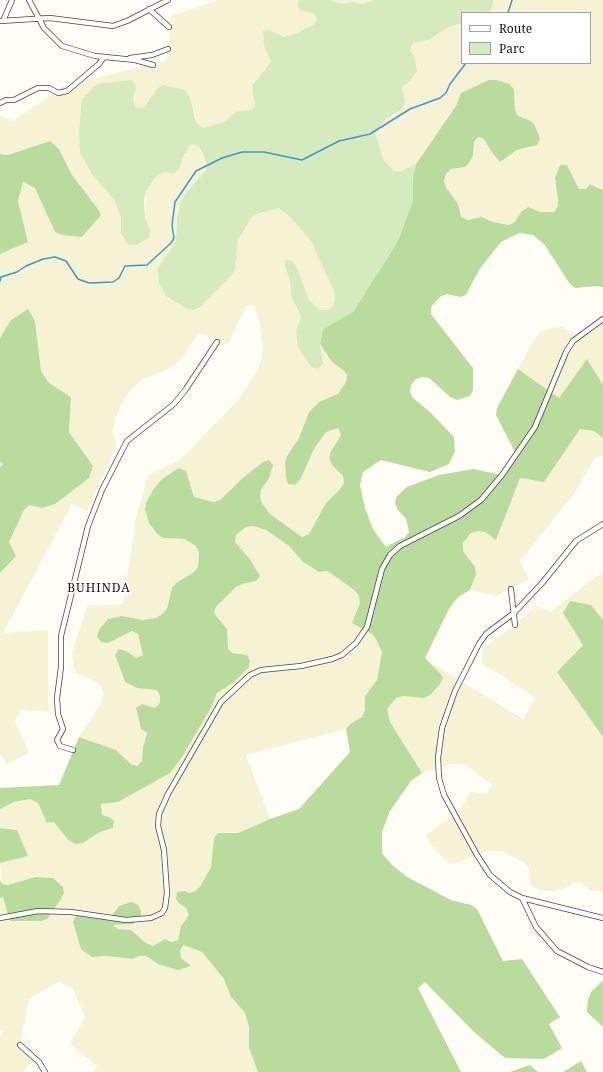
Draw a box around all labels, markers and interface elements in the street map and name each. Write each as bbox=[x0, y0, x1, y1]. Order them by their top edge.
legend bbox=[461, 12, 591, 64]
text: Route bbox=[499, 20, 532, 37]
text: Parc bbox=[499, 40, 525, 57]
district label: BUHINDA bbox=[67, 582, 131, 596]

